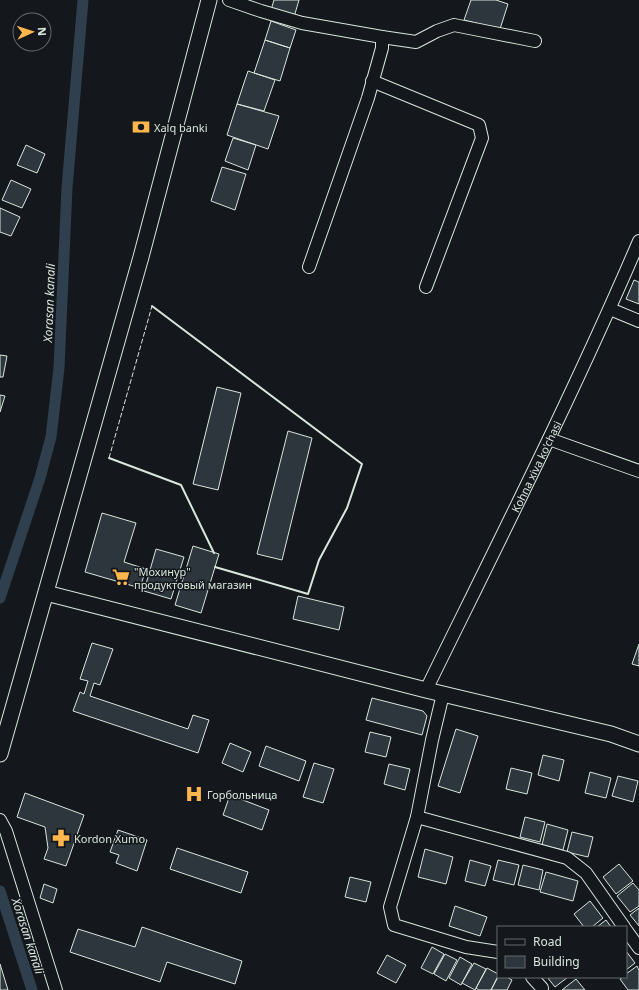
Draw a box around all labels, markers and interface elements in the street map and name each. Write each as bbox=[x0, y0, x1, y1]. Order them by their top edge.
north arrow bbox=[12, 12, 52, 52]
text: N bbox=[35, 27, 50, 36]
bank icon: Xalq banki bbox=[131, 117, 151, 137]
place label: Xalq banki bbox=[154, 120, 208, 135]
water label: Xorasan kanali bbox=[39, 262, 59, 344]
street label: Kohna xiva ko'chasi bbox=[507, 418, 564, 515]
place label: "Мохинур" продуктовый магазин bbox=[134, 564, 252, 592]
supermarket icon: "Мохинур" продуктовый магазин bbox=[111, 567, 131, 587]
hospital icon: Горбольница bbox=[184, 784, 204, 804]
place label: Горбольница bbox=[207, 787, 277, 802]
pharmacy icon: Kordon Xumo bbox=[51, 828, 71, 848]
place label: Kordon Xumo bbox=[74, 831, 145, 846]
water label: Xorasan kanali bbox=[7, 895, 49, 977]
legend bbox=[497, 926, 627, 978]
text: Road bbox=[533, 933, 562, 950]
text: Building bbox=[533, 953, 580, 970]

